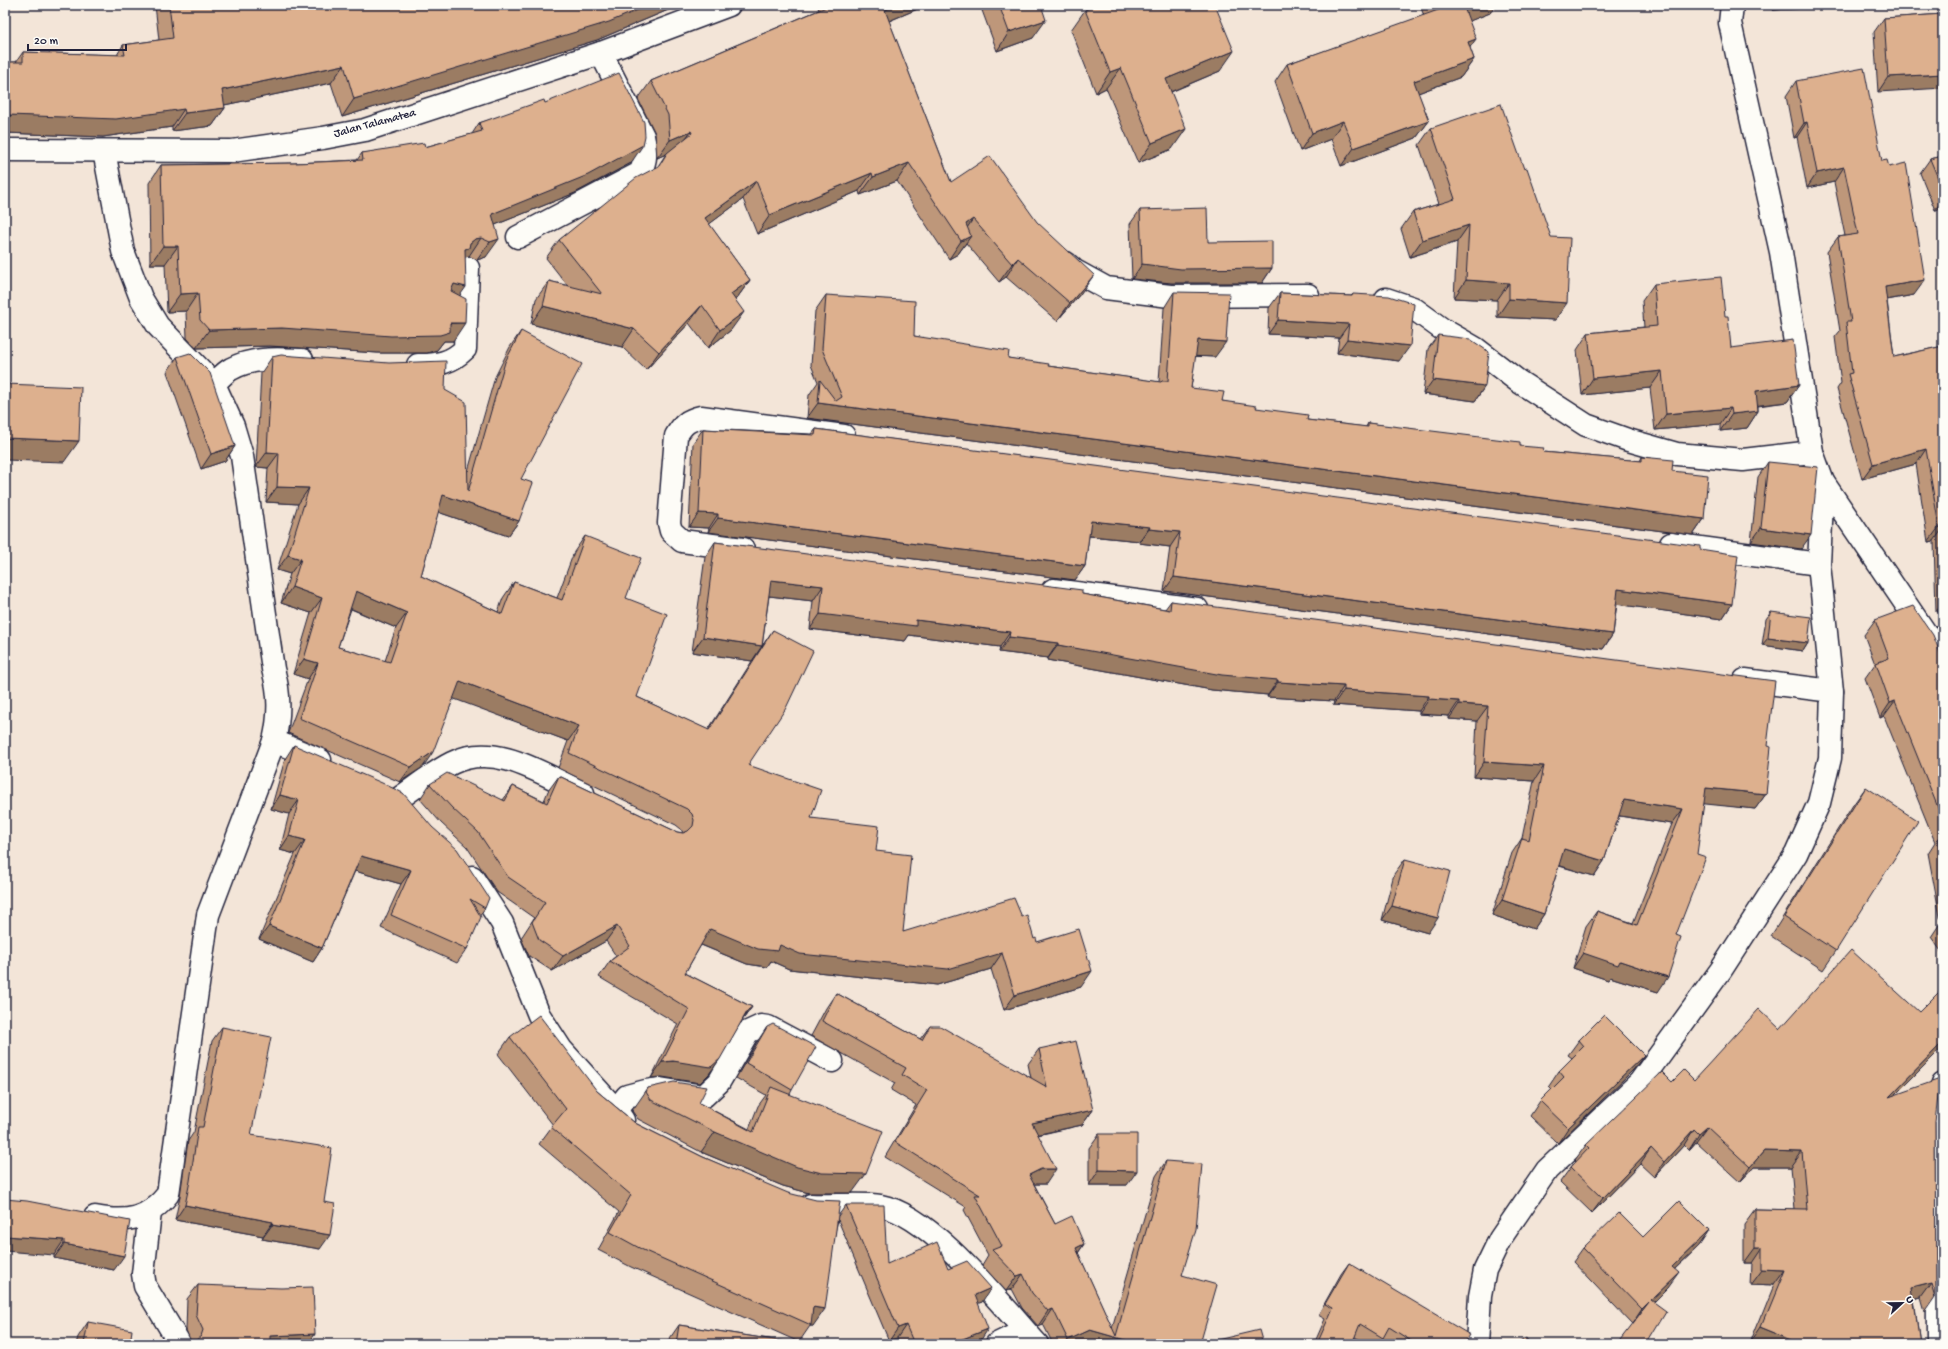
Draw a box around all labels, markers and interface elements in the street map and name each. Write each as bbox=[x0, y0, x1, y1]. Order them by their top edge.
scale bar bbox=[28, 26, 126, 52]
text: 20 m bbox=[34, 35, 59, 49]
street label: Jalan Talamatea bbox=[332, 106, 418, 142]
north arrow bbox=[1882, 1283, 1922, 1323]
text: U bbox=[1903, 1295, 1916, 1306]

